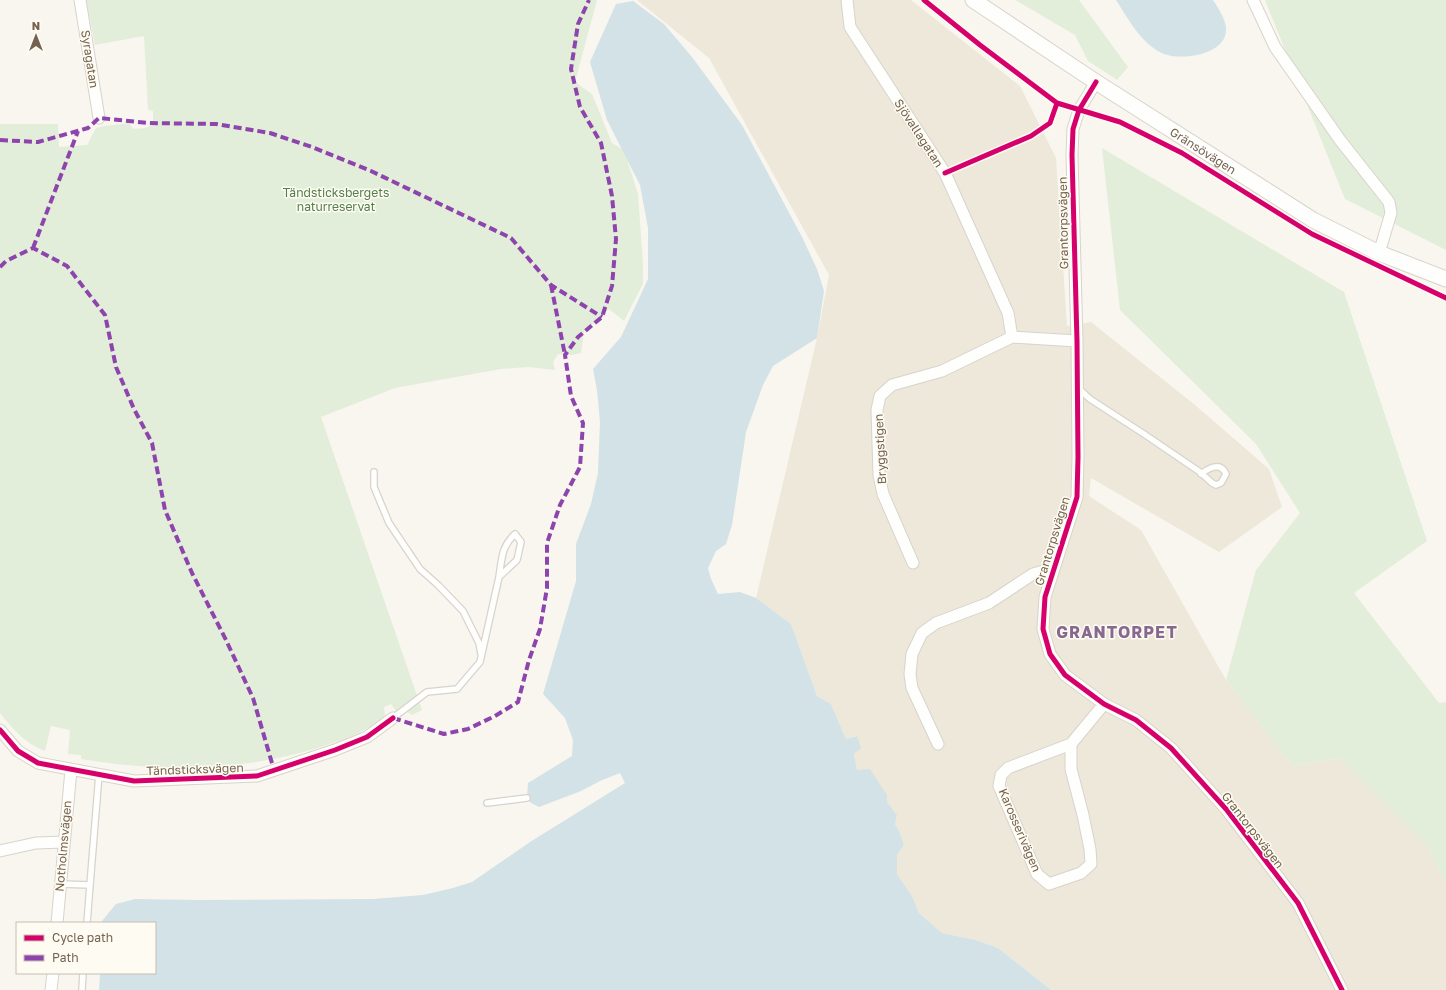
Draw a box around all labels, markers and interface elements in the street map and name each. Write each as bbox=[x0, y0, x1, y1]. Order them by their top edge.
north arrow bbox=[16, 16, 56, 56]
text: N bbox=[32, 19, 40, 32]
street label: Syragatan bbox=[78, 29, 102, 89]
street label: Sjövallagatan bbox=[891, 96, 947, 170]
street label: Gränsövägen bbox=[1167, 124, 1239, 177]
street label: Grantorpsvägen bbox=[1055, 177, 1071, 269]
park label: Tändsticksbergets naturreservat bbox=[283, 185, 389, 214]
street label: Bryggstigen bbox=[871, 413, 889, 485]
street label: Grantorpsvägen bbox=[1031, 495, 1073, 587]
district label: GRANTORPET bbox=[1056, 622, 1178, 642]
street label: Tändsticksvägen bbox=[146, 760, 244, 778]
street label: Karosserivägen bbox=[996, 786, 1044, 874]
street label: Grantorpsvägen bbox=[1219, 789, 1287, 871]
street label: Notholmsvägen bbox=[52, 800, 74, 892]
legend bbox=[16, 922, 156, 974]
text: Cycle path bbox=[52, 930, 113, 945]
text: Path bbox=[52, 950, 79, 965]

